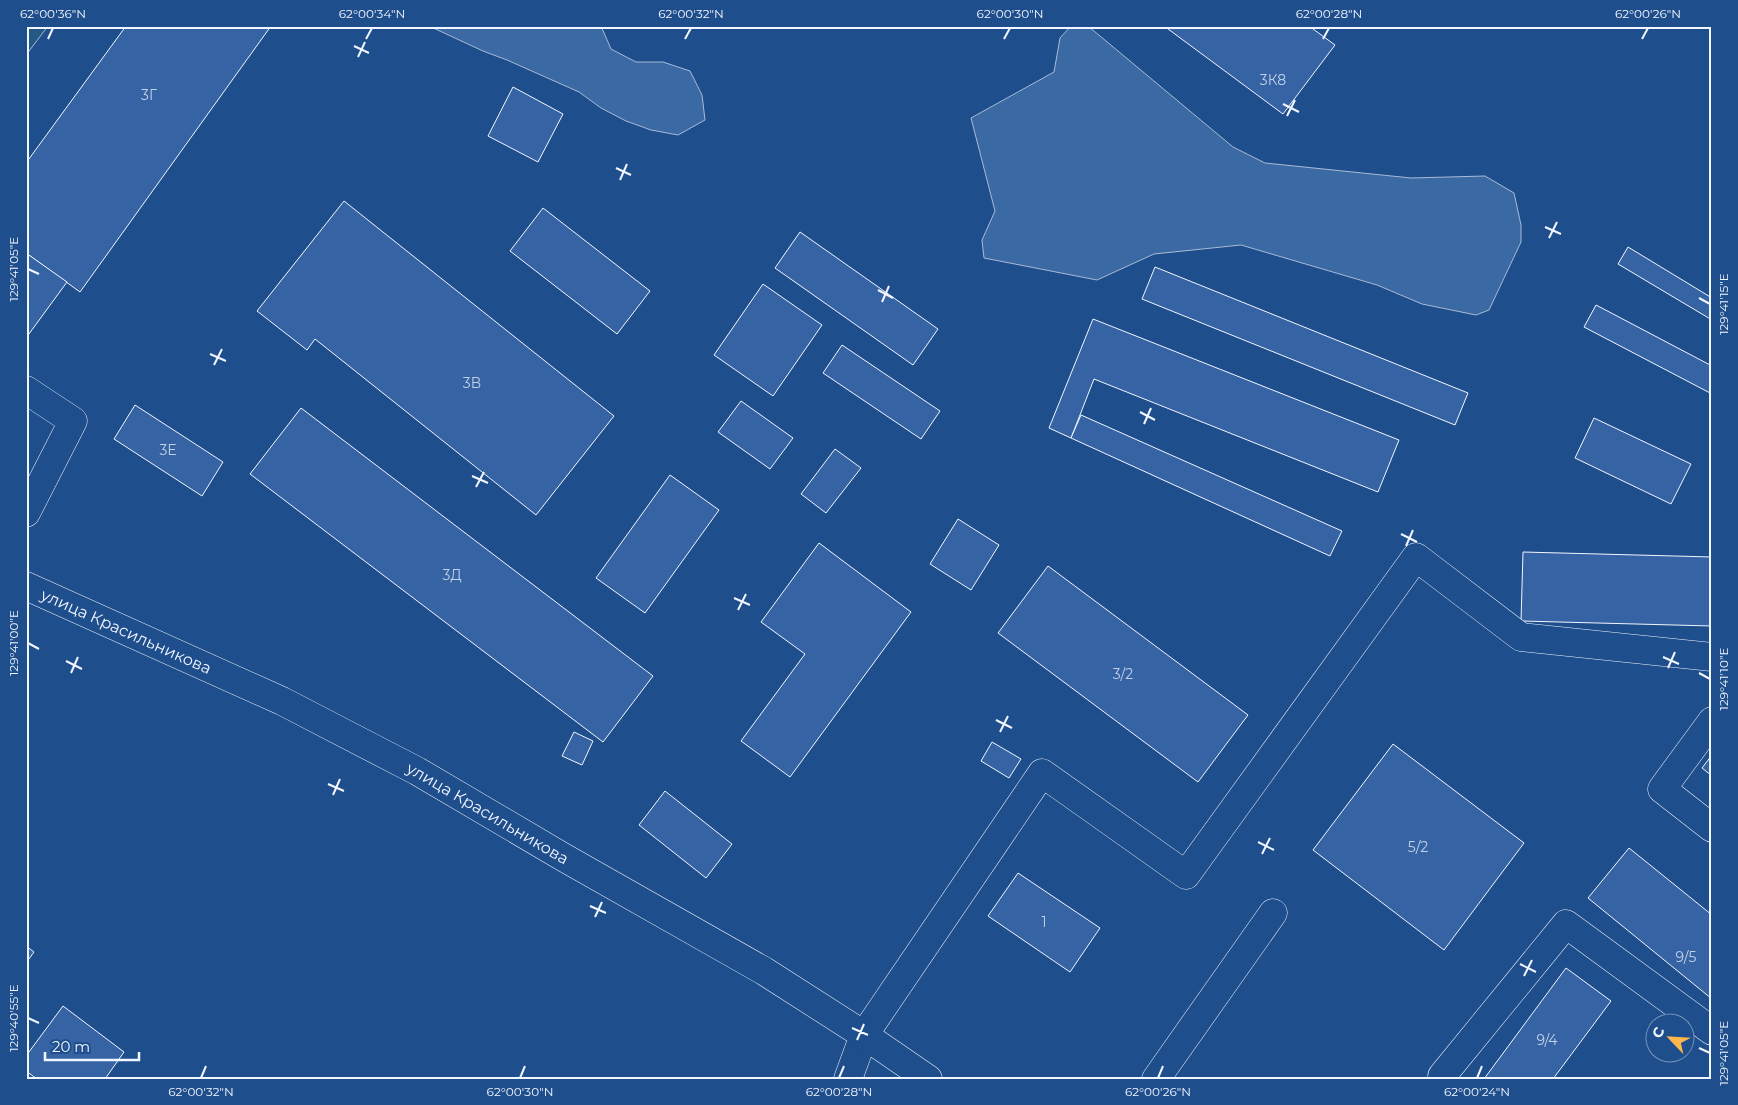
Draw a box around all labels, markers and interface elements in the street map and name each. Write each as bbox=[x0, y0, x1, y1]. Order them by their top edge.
text: 62°00'36"N bbox=[20, 6, 86, 21]
text: 62°00'34"N bbox=[339, 6, 405, 21]
text: 62°00'32"N bbox=[658, 6, 724, 21]
text: 62°00'30"N bbox=[977, 6, 1043, 21]
text: 62°00'28"N bbox=[1296, 6, 1362, 21]
text: 62°00'26"N bbox=[1615, 6, 1681, 21]
house number: 3К8 bbox=[1260, 71, 1286, 89]
house number: 3Г bbox=[141, 86, 157, 104]
text: 129°41'05"E bbox=[6, 237, 21, 301]
text: 129°41'15"E bbox=[1716, 273, 1731, 335]
house number: 3В bbox=[463, 374, 481, 392]
house number: 3Е bbox=[159, 441, 177, 459]
house number: 3Д bbox=[442, 566, 462, 584]
street label: улица Красильникова bbox=[37, 585, 214, 678]
text: 129°41'00"E bbox=[6, 610, 21, 676]
text: 129°41'10"E bbox=[1716, 648, 1731, 710]
house number: 3/2 bbox=[1113, 665, 1133, 683]
street label: улица Красильникова bbox=[403, 758, 572, 868]
house number: 5/2 bbox=[1408, 838, 1428, 856]
house number: 1 bbox=[1041, 913, 1047, 931]
house number: 9/5 bbox=[1676, 948, 1696, 966]
text: 129°40'55"E bbox=[6, 984, 21, 1052]
north arrow bbox=[1646, 1012, 1696, 1062]
text: 129°41'05"E bbox=[1716, 1021, 1731, 1085]
text: С bbox=[1648, 1024, 1669, 1041]
scale bar bbox=[45, 1030, 139, 1062]
house number: 9/4 bbox=[1536, 1031, 1558, 1049]
text: 20 m bbox=[52, 1037, 90, 1056]
text: 62°00'32"N bbox=[168, 1084, 234, 1099]
text: 62°00'30"N bbox=[487, 1084, 553, 1099]
text: 62°00'28"N bbox=[806, 1084, 872, 1099]
text: 62°00'26"N bbox=[1125, 1084, 1191, 1099]
text: 62°00'24"N bbox=[1444, 1084, 1510, 1099]

